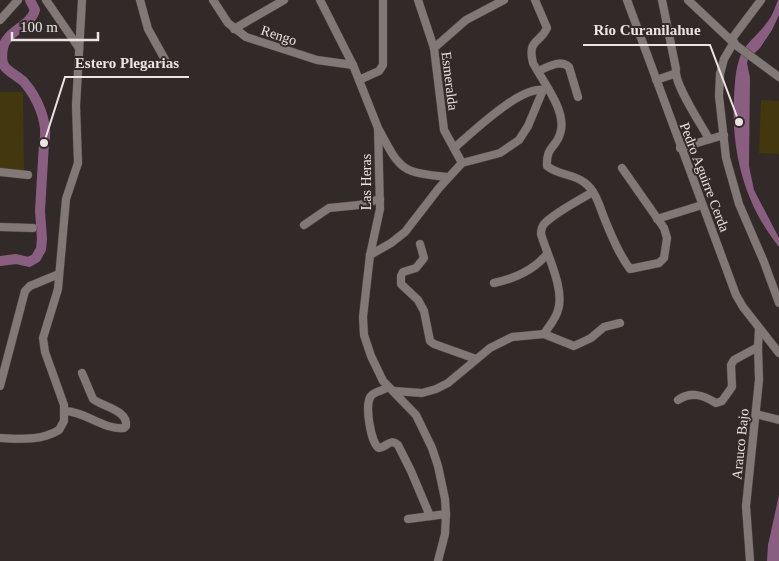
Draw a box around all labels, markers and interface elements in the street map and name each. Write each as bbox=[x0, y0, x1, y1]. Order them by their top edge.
scale bar bbox=[12, 10, 99, 42]
callout: Río Curanilahue bbox=[583, 15, 710, 45]
text: 100 m bbox=[20, 19, 58, 35]
text: Río Curanilahue bbox=[593, 22, 701, 38]
street label: Rengo bbox=[259, 23, 299, 48]
callout: Estero Plegarias bbox=[65, 47, 189, 77]
street label: Esmeralda bbox=[438, 51, 461, 112]
text: Estero Plegarias bbox=[75, 55, 179, 71]
street label: Pedro Aguirre Cerda bbox=[677, 120, 733, 235]
street label: Las Heras bbox=[359, 154, 374, 210]
street label: Arauco Bajo bbox=[729, 408, 752, 480]

